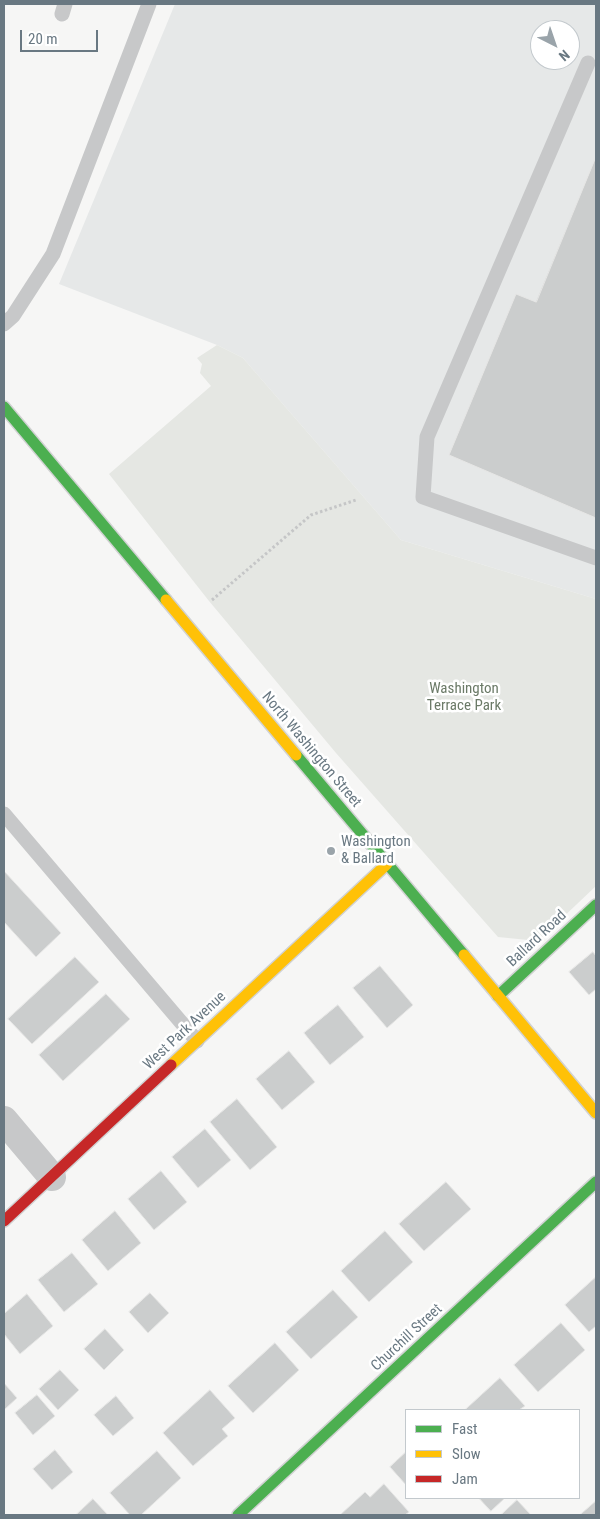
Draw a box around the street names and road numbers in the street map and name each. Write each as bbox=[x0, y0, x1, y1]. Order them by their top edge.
street label: North Washington Street bbox=[257, 689, 365, 811]
street label: Ballard Road bbox=[503, 907, 571, 971]
street label: West Park Avenue bbox=[140, 988, 230, 1074]
street label: Churchill Street bbox=[368, 1301, 446, 1375]

